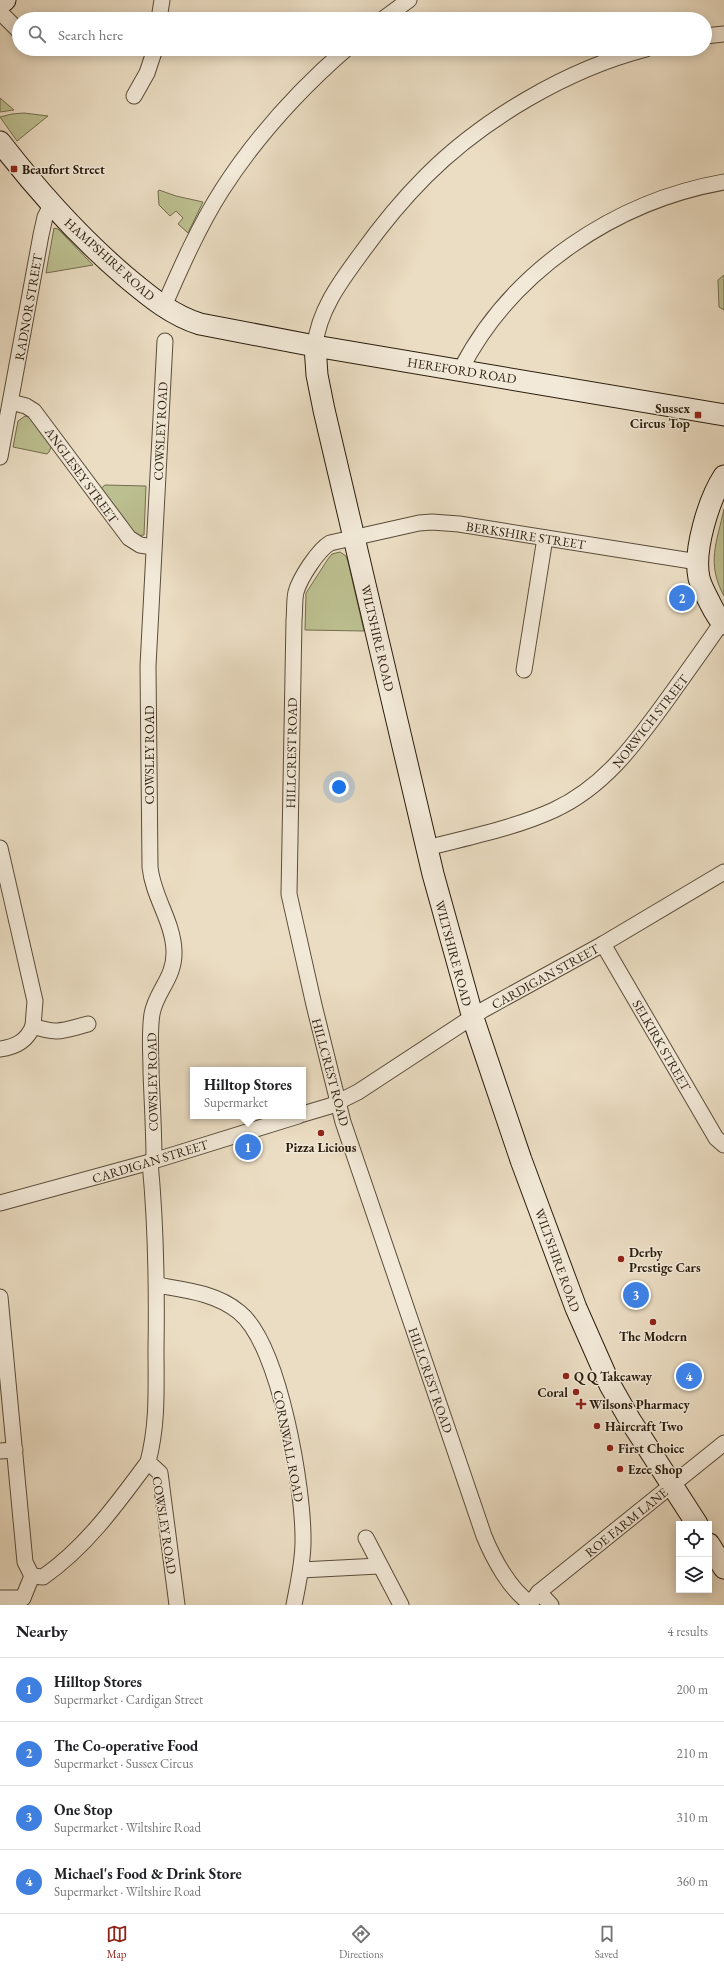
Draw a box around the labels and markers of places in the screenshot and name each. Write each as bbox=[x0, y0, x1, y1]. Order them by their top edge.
place label: Beaufort Street bbox=[22, 161, 105, 178]
marker: Beaufort Street bbox=[9, 164, 19, 174]
place label: Sussex Circus Top bbox=[630, 400, 690, 432]
marker: Sussex Circus Top bbox=[693, 410, 703, 420]
pin: 2 bbox=[669, 583, 695, 613]
marker: Pizza Licious bbox=[316, 1128, 326, 1138]
pin: 1 bbox=[235, 1132, 261, 1162]
place label: Pizza Licious bbox=[286, 1139, 357, 1156]
place label: Derby Prestige Cars bbox=[629, 1244, 701, 1276]
marker: Derby Prestige Cars bbox=[616, 1254, 626, 1264]
pin: 3 bbox=[623, 1280, 649, 1310]
marker: The Modern bbox=[648, 1317, 658, 1327]
place label: The Modern bbox=[619, 1328, 688, 1345]
pin: 4 bbox=[676, 1361, 702, 1391]
place label: Q Q Takeaway bbox=[574, 1368, 653, 1385]
marker: Q Q Takeaway bbox=[561, 1371, 571, 1381]
place label: Coral bbox=[537, 1384, 568, 1401]
marker: Coral bbox=[571, 1387, 581, 1397]
place label: Wilsons Pharmacy bbox=[589, 1396, 690, 1413]
marker: Wilsons Pharmacy bbox=[576, 1399, 586, 1409]
place label: Haircraft Two bbox=[605, 1418, 683, 1435]
marker: Haircraft Two bbox=[592, 1421, 602, 1431]
place label: First Choice bbox=[618, 1440, 685, 1457]
marker: First Choice bbox=[605, 1443, 615, 1453]
place label: Ezee Shop bbox=[628, 1461, 682, 1478]
marker: Ezee Shop bbox=[615, 1464, 625, 1474]

